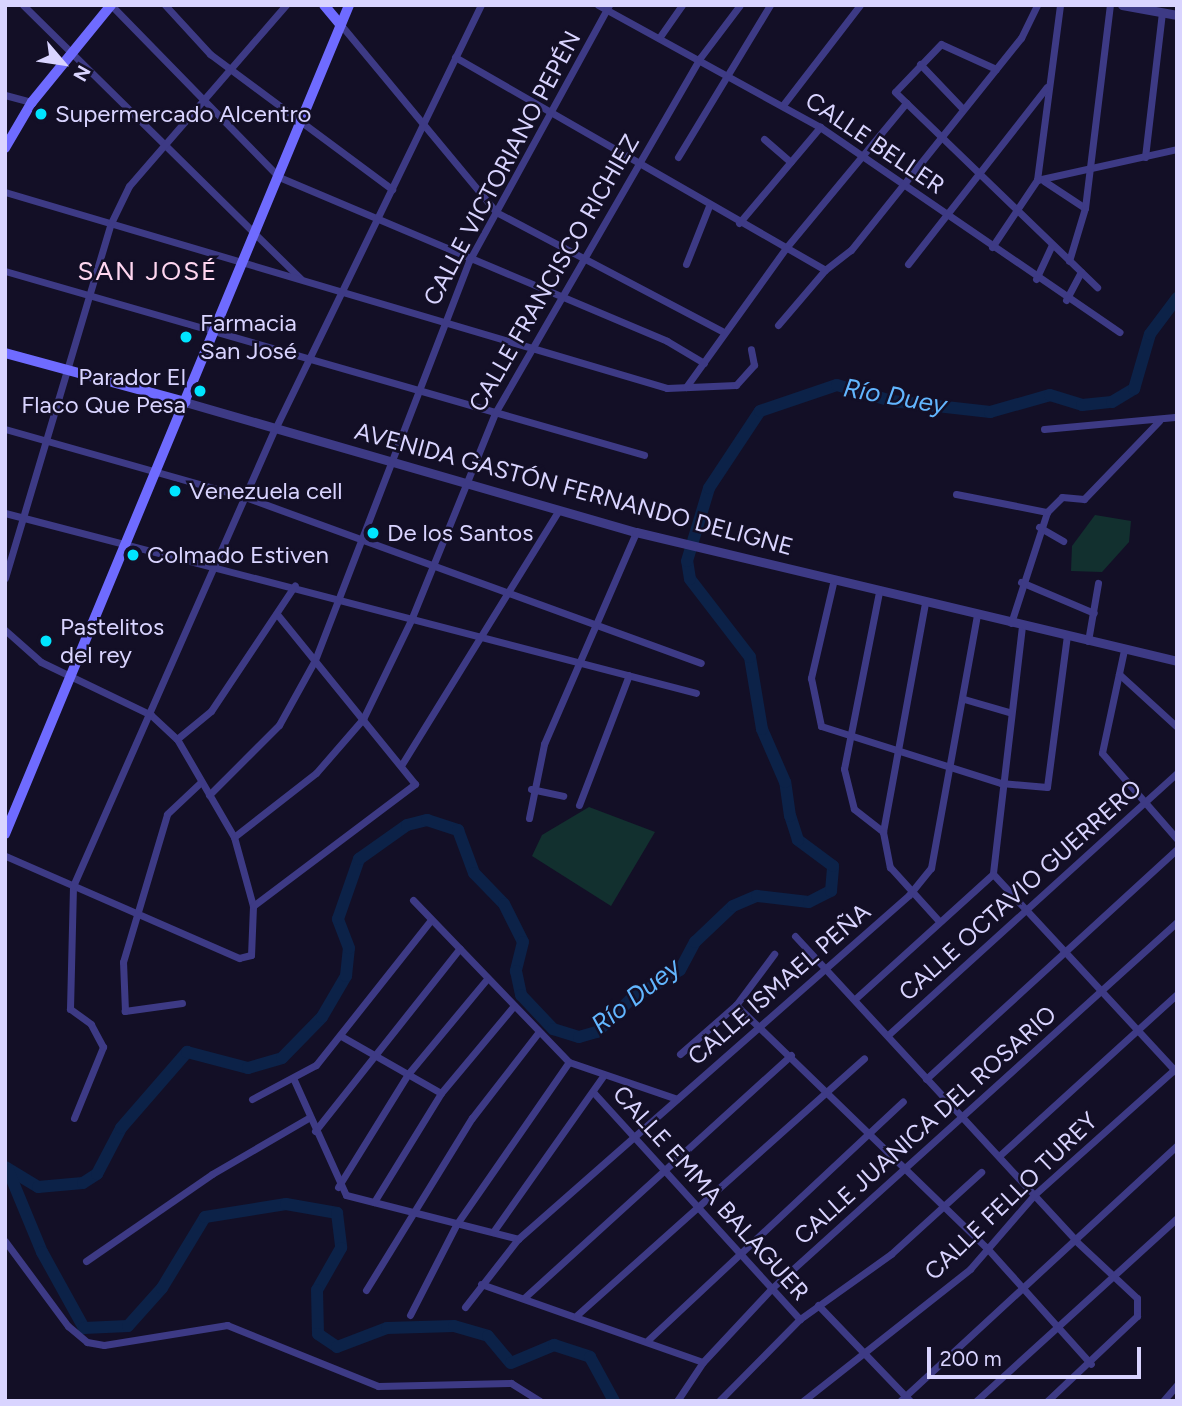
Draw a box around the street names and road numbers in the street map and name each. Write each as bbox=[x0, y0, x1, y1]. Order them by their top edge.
street label: CALLE VICTORIANO PEPÉN bbox=[417, 26, 587, 310]
street label: CALLE BELLER bbox=[800, 86, 950, 200]
street label: CALLE FRANCISCO RICHIEZ bbox=[463, 129, 645, 417]
street label: AVENIDA GASTÓN FERNANDO DELIGNE bbox=[352, 417, 796, 561]
street label: CALLE OCTAVIO GUERRERO bbox=[893, 773, 1147, 1007]
street label: CALLE ISMAEL PEÑA bbox=[682, 897, 876, 1071]
street label: CALLE JUANICA DEL ROSARIO bbox=[788, 1000, 1062, 1250]
street label: CALLE EMMA BALAGUER bbox=[607, 1080, 815, 1306]
street label: CALLE FELLO TUREY bbox=[919, 1106, 1103, 1286]

